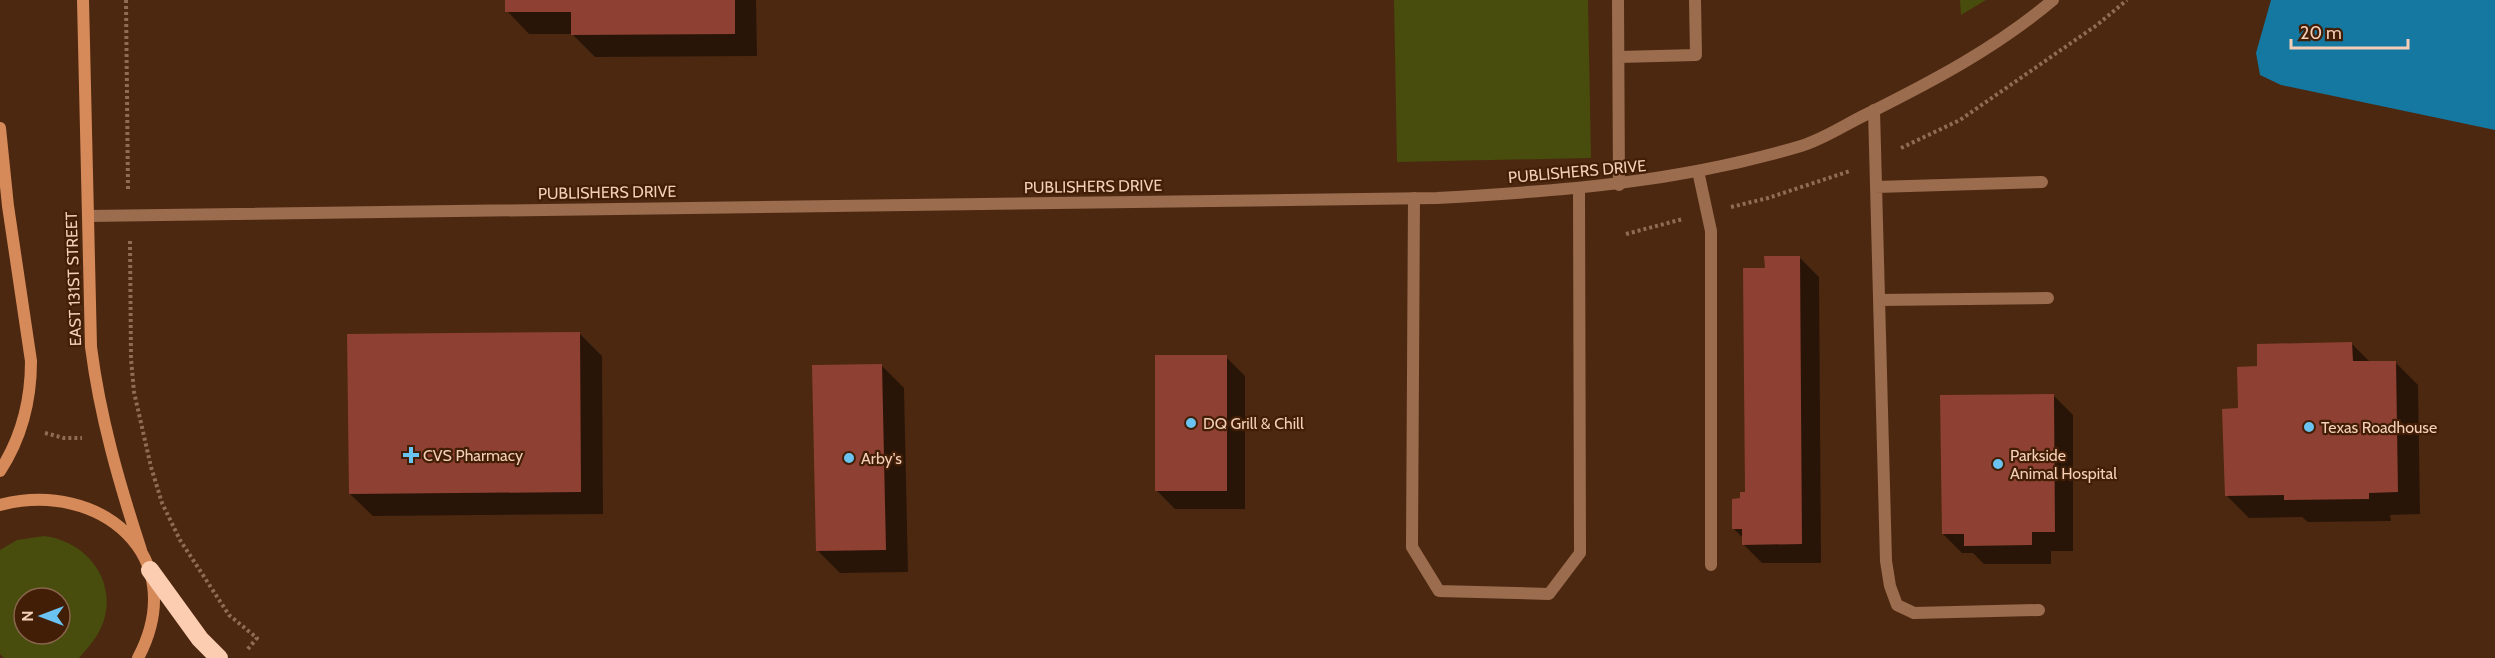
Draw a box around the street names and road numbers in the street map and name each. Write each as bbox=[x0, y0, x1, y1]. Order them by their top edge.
street label: PUBLISHERS DRIVE bbox=[1507, 156, 1647, 187]
street label: PUBLISHERS DRIVE bbox=[1024, 176, 1163, 197]
street label: PUBLISHERS DRIVE bbox=[538, 182, 677, 203]
street label: EAST 131ST STREET bbox=[62, 211, 85, 347]

